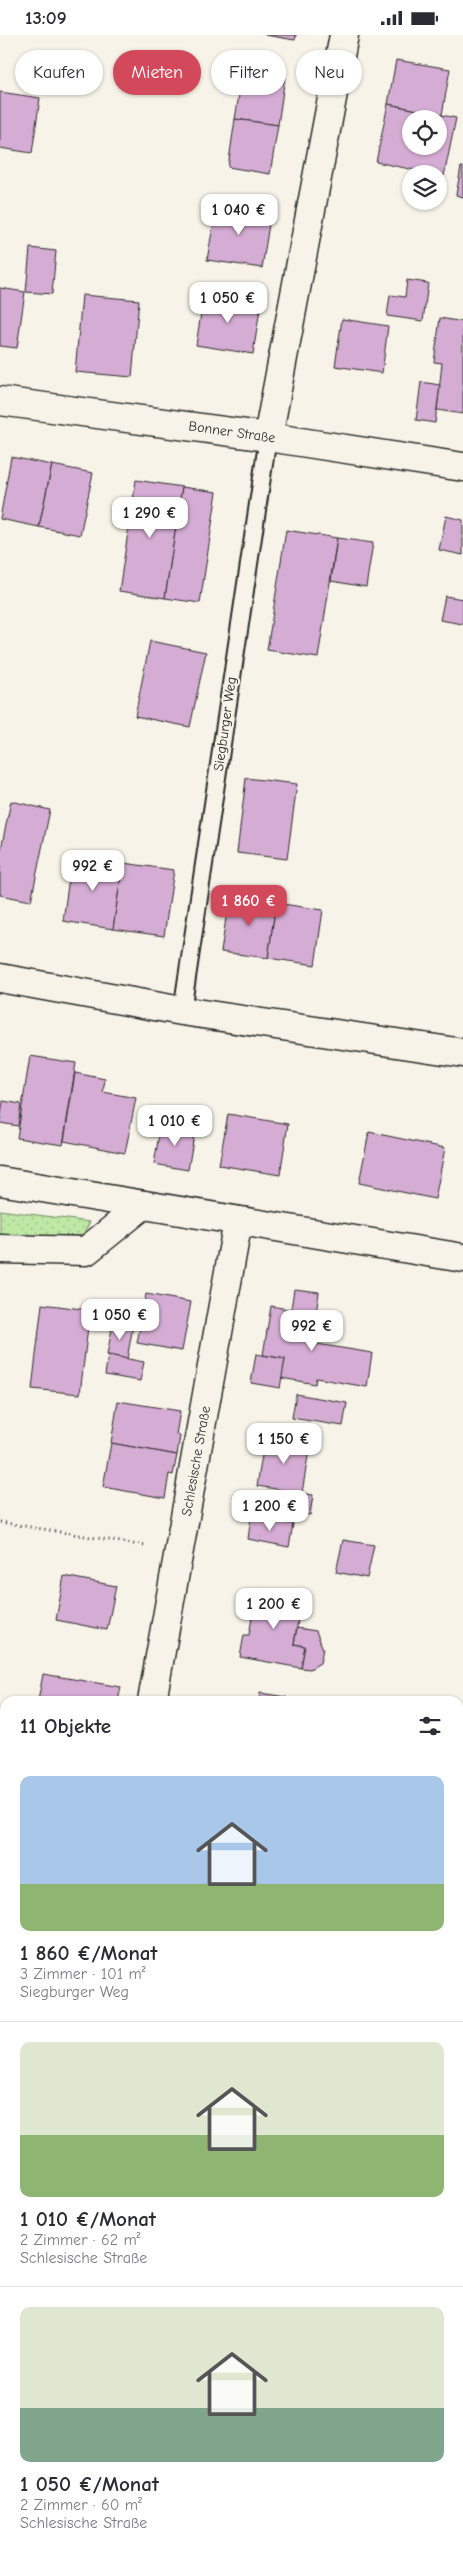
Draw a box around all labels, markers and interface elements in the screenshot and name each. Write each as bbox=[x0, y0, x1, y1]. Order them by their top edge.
text: 13:09 bbox=[25, 7, 67, 29]
chip: Kaufen bbox=[15, 50, 103, 95]
chip: Mieten bbox=[113, 50, 201, 95]
chip: Filter bbox=[211, 50, 286, 95]
chip: Neu bbox=[296, 50, 362, 95]
map controls bbox=[402, 110, 447, 210]
button: locate bbox=[402, 110, 447, 155]
button: layers bbox=[402, 165, 447, 210]
pin: 1 040 € bbox=[193, 193, 285, 236]
text: 1 040 € bbox=[212, 201, 266, 219]
pin: 1 050 € bbox=[182, 281, 274, 324]
text: 1 050 € bbox=[200, 289, 256, 307]
street label: Bonner Straße bbox=[188, 417, 276, 447]
pin: 1 290 € bbox=[104, 497, 196, 539]
text: 1 290 € bbox=[123, 504, 177, 522]
street label: Siegburger Weg bbox=[210, 676, 240, 772]
pin: 992 € bbox=[58, 849, 128, 892]
text: 992 € bbox=[72, 857, 114, 875]
pin: 1 860 € bbox=[203, 885, 295, 927]
text: 1 860 € bbox=[222, 892, 276, 910]
pin: 1 010 € bbox=[129, 1105, 221, 1147]
text: 1 010 € bbox=[148, 1112, 202, 1130]
pin: 1 050 € bbox=[74, 1299, 166, 1341]
text: 1 050 € bbox=[92, 1306, 148, 1324]
pin: 992 € bbox=[277, 1309, 347, 1352]
text: 992 € bbox=[291, 1317, 333, 1335]
street label: Schlesische Straße bbox=[178, 1405, 214, 1517]
pin: 1 150 € bbox=[238, 1423, 330, 1465]
text: 1 150 € bbox=[258, 1430, 310, 1448]
pin: 1 200 € bbox=[224, 1489, 316, 1532]
text: 1 200 € bbox=[243, 1497, 297, 1515]
pin: 1 200 € bbox=[228, 1587, 320, 1630]
text: 1 200 € bbox=[247, 1595, 301, 1613]
icon: filters bbox=[416, 1712, 444, 1740]
text: 11 Objekte bbox=[20, 1714, 111, 1738]
icon: home bbox=[187, 1809, 277, 1899]
text: 1 860 €/Monat bbox=[20, 1941, 157, 1965]
text: 3 Zimmer · 101 m² bbox=[20, 1965, 146, 1983]
text: Siegburger Weg bbox=[20, 1983, 129, 2001]
icon: home bbox=[187, 2074, 277, 2164]
text: 1 010 €/Monat bbox=[20, 2207, 156, 2231]
text: 2 Zimmer · 62 m² bbox=[20, 2231, 141, 2249]
text: Schlesische Straße bbox=[20, 2249, 147, 2267]
icon: home bbox=[187, 2339, 277, 2429]
text: 1 050 €/Monat bbox=[20, 2472, 159, 2496]
text: 2 Zimmer · 60 m² bbox=[20, 2496, 142, 2514]
text: Schlesische Straße bbox=[20, 2514, 147, 2532]

